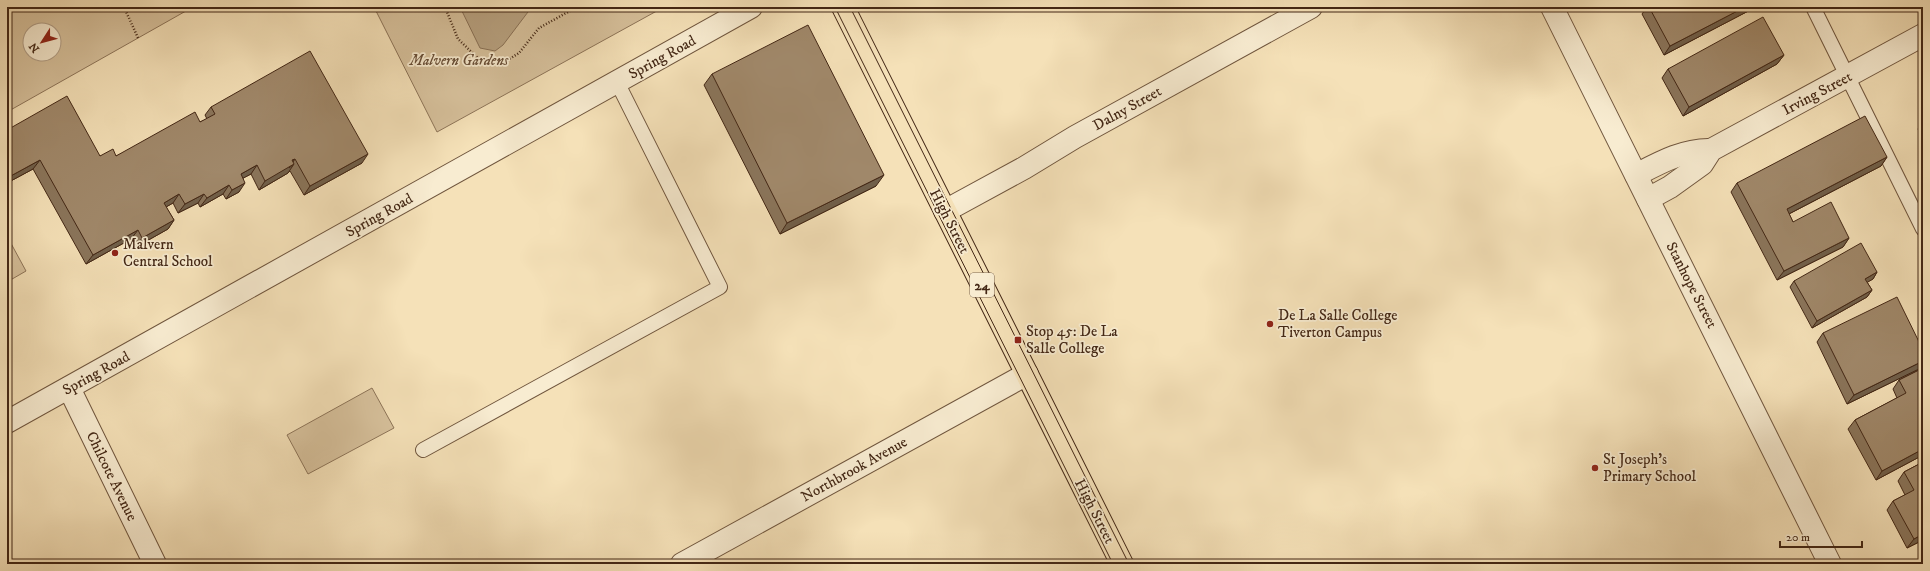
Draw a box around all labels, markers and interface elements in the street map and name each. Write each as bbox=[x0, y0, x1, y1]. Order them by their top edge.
north arrow bbox=[22, 22, 62, 62]
street label: Spring Road bbox=[625, 31, 700, 84]
text: N bbox=[26, 40, 43, 55]
park label: Malvern Gardens bbox=[409, 51, 509, 70]
street label: Irving Street bbox=[1779, 67, 1856, 120]
street label: Dalny Street bbox=[1090, 82, 1165, 135]
street label: High Street bbox=[925, 186, 974, 257]
street label: Spring Road bbox=[342, 189, 417, 242]
place label: Malvern Central School bbox=[123, 235, 213, 271]
street label: Stanhope Street bbox=[1662, 239, 1722, 332]
marker: Malvern Central School bbox=[110, 248, 120, 258]
road number: 24 bbox=[970, 273, 994, 297]
place label: De La Salle College Tiverton Campus bbox=[1278, 306, 1398, 342]
marker: De La Salle College Tiverton Campus bbox=[1265, 319, 1275, 329]
place label: Stop 45: De La Salle College bbox=[1026, 322, 1118, 358]
marker: Stop 45: De La Salle College bbox=[1013, 335, 1023, 345]
street label: Spring Road bbox=[59, 347, 134, 400]
street label: Chilcote Avenue bbox=[82, 428, 141, 524]
street label: Northbrook Avenue bbox=[798, 432, 911, 506]
place label: St Joseph's Primary School bbox=[1603, 450, 1696, 486]
marker: St Joseph's Primary School bbox=[1590, 463, 1600, 473]
street label: High Street bbox=[1070, 476, 1119, 547]
scale bar bbox=[1780, 523, 1862, 549]
text: 20 m bbox=[1786, 530, 1810, 545]

